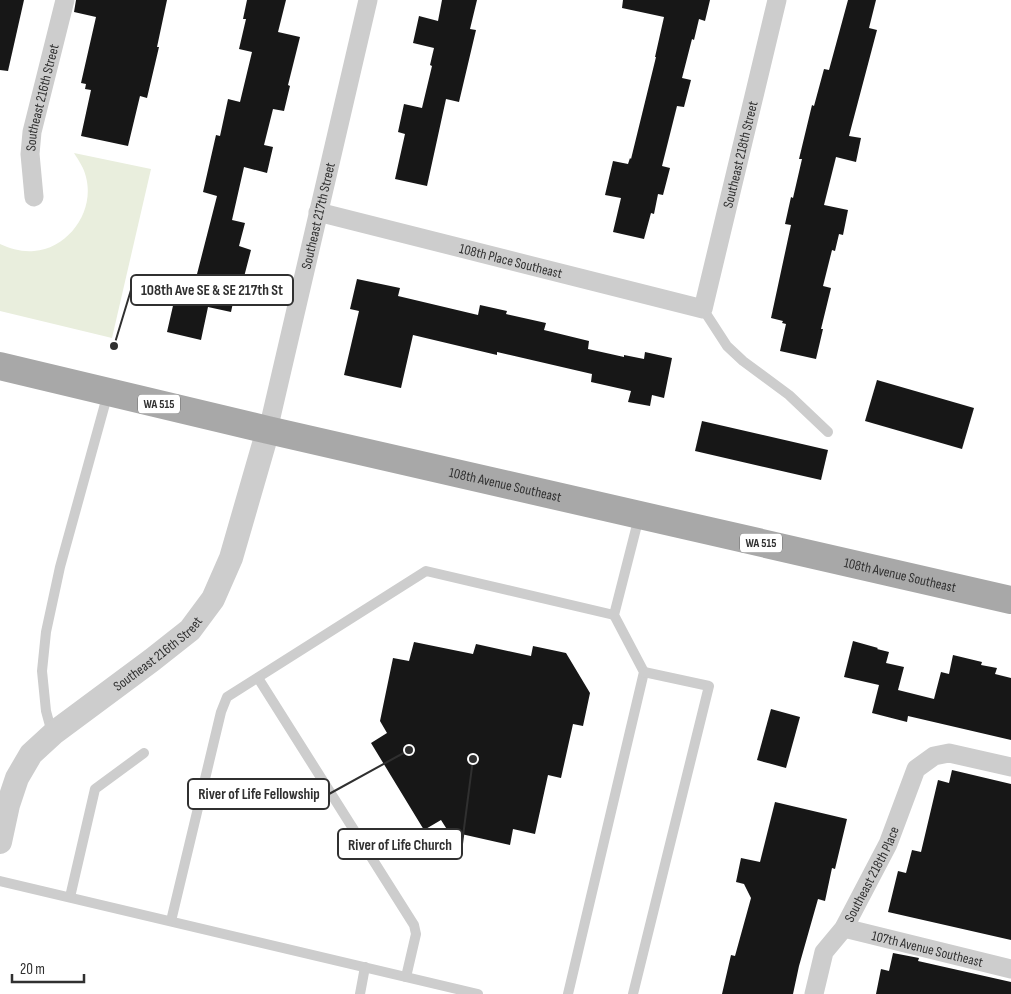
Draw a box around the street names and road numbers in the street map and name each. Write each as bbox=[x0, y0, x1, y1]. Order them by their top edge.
street label: Southeast 216th Street bbox=[22, 42, 63, 152]
street label: Southeast 218th Street bbox=[719, 99, 762, 210]
street label: Southeast 217th Street bbox=[298, 161, 339, 271]
street label: 108th Place Southeast bbox=[458, 240, 564, 282]
road number: WA 515 bbox=[138, 394, 180, 414]
street label: 108th Avenue Southeast bbox=[447, 464, 563, 506]
road number: WA 515 bbox=[740, 534, 782, 552]
street label: 108th Avenue Southeast bbox=[842, 554, 958, 596]
street label: Southeast 216th Street bbox=[110, 613, 206, 695]
street label: Southeast 218th Place bbox=[841, 824, 903, 925]
street label: 107th Avenue Southeast bbox=[870, 927, 985, 971]

